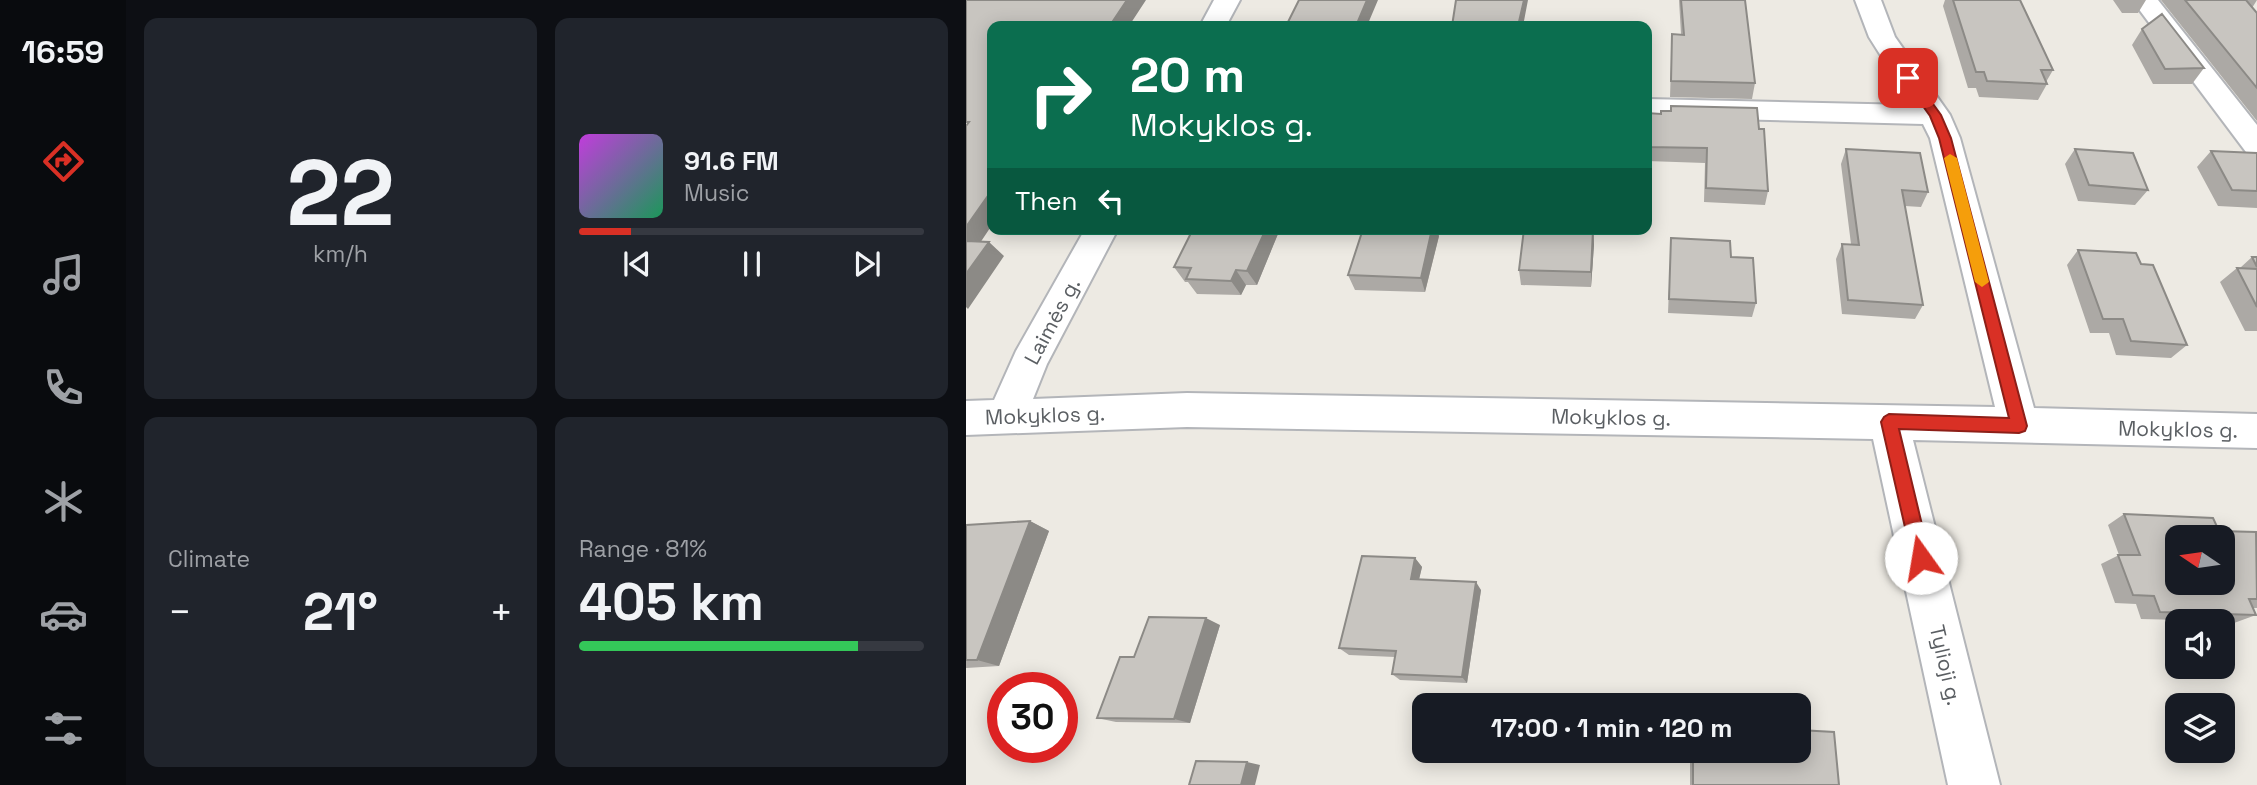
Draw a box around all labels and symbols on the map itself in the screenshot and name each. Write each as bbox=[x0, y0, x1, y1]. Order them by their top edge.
pin bbox=[1878, 48, 1938, 108]
street label: Laimės g. bbox=[1018, 273, 1086, 369]
street label: Mokyklos g. bbox=[985, 399, 1105, 431]
street label: Mokyklos g. bbox=[1551, 402, 1671, 432]
street label: Mokyklos g. bbox=[2118, 414, 2238, 444]
position arrow bbox=[1884, 521, 1958, 595]
north arrow bbox=[2165, 525, 2235, 595]
street label: Tylioji g. bbox=[1924, 622, 1968, 708]
speed limit sign: 30 bbox=[987, 672, 1078, 763]

